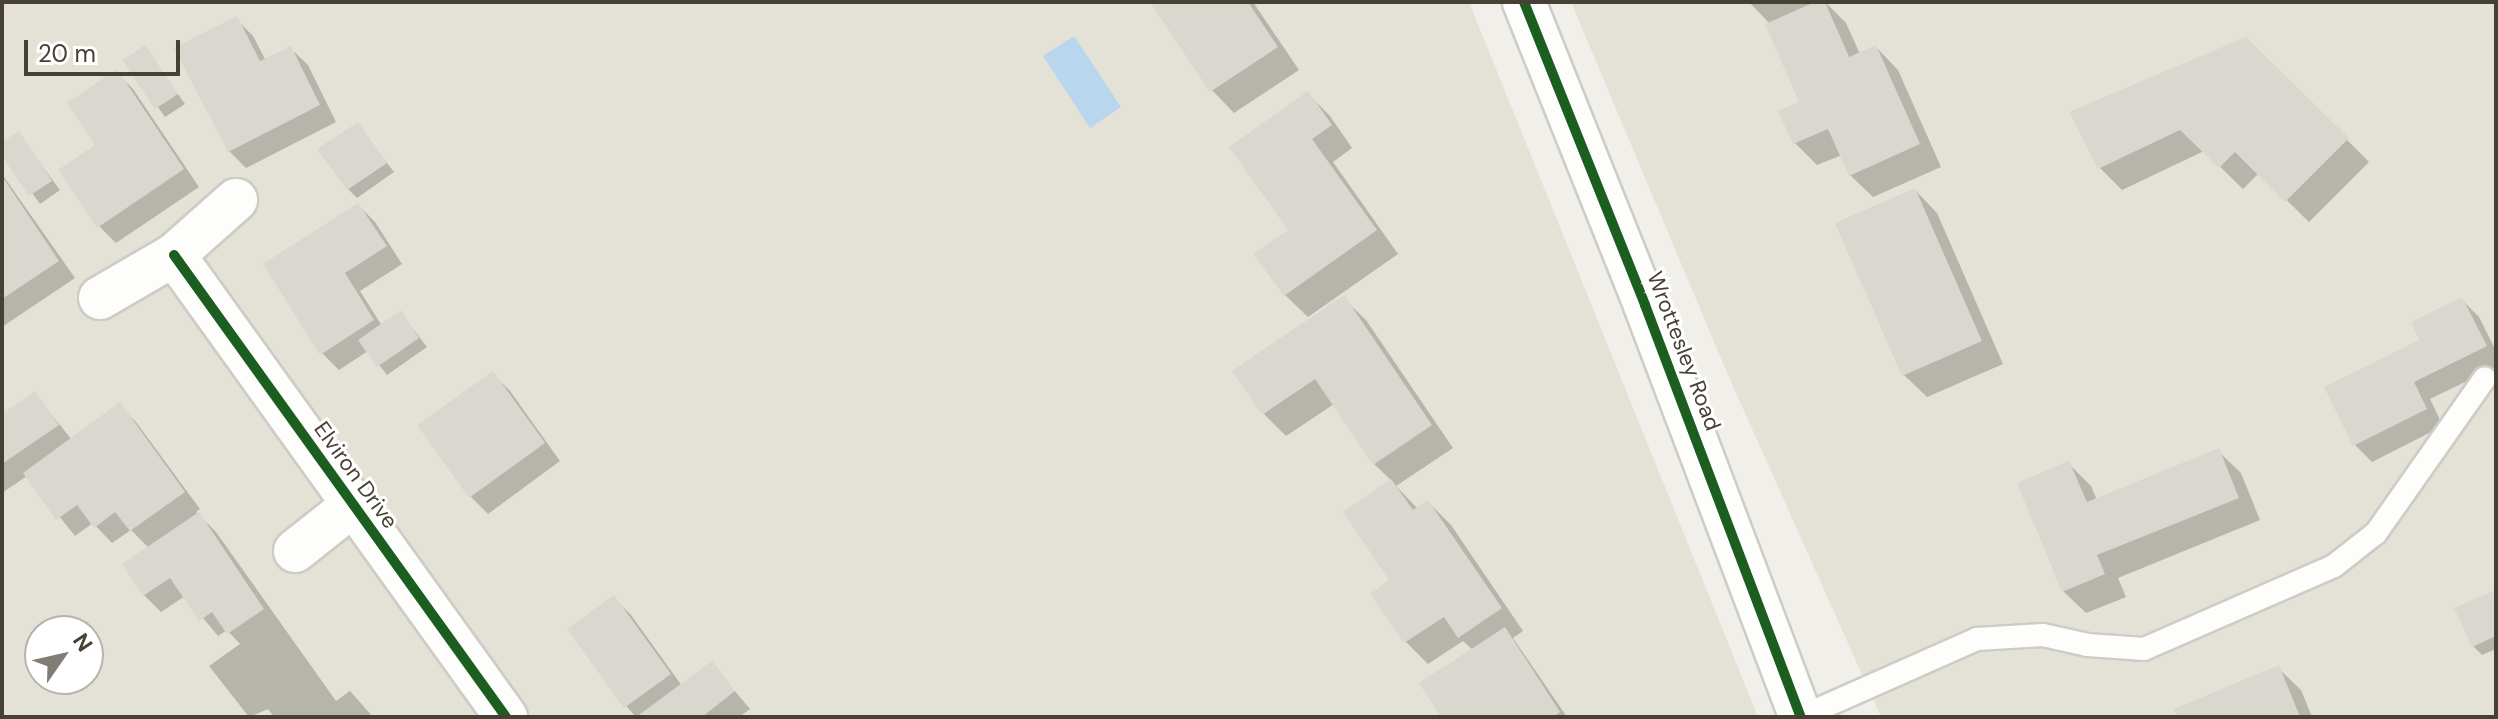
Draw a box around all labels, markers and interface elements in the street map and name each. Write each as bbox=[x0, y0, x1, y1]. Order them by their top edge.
scale bar bbox=[28, 24, 184, 74]
text: 20 m bbox=[38, 38, 96, 69]
street label: Wrottesley Road bbox=[1642, 268, 1726, 434]
street label: Elviron Drive bbox=[308, 416, 404, 534]
north arrow bbox=[24, 615, 104, 695]
text: N bbox=[66, 628, 99, 657]

